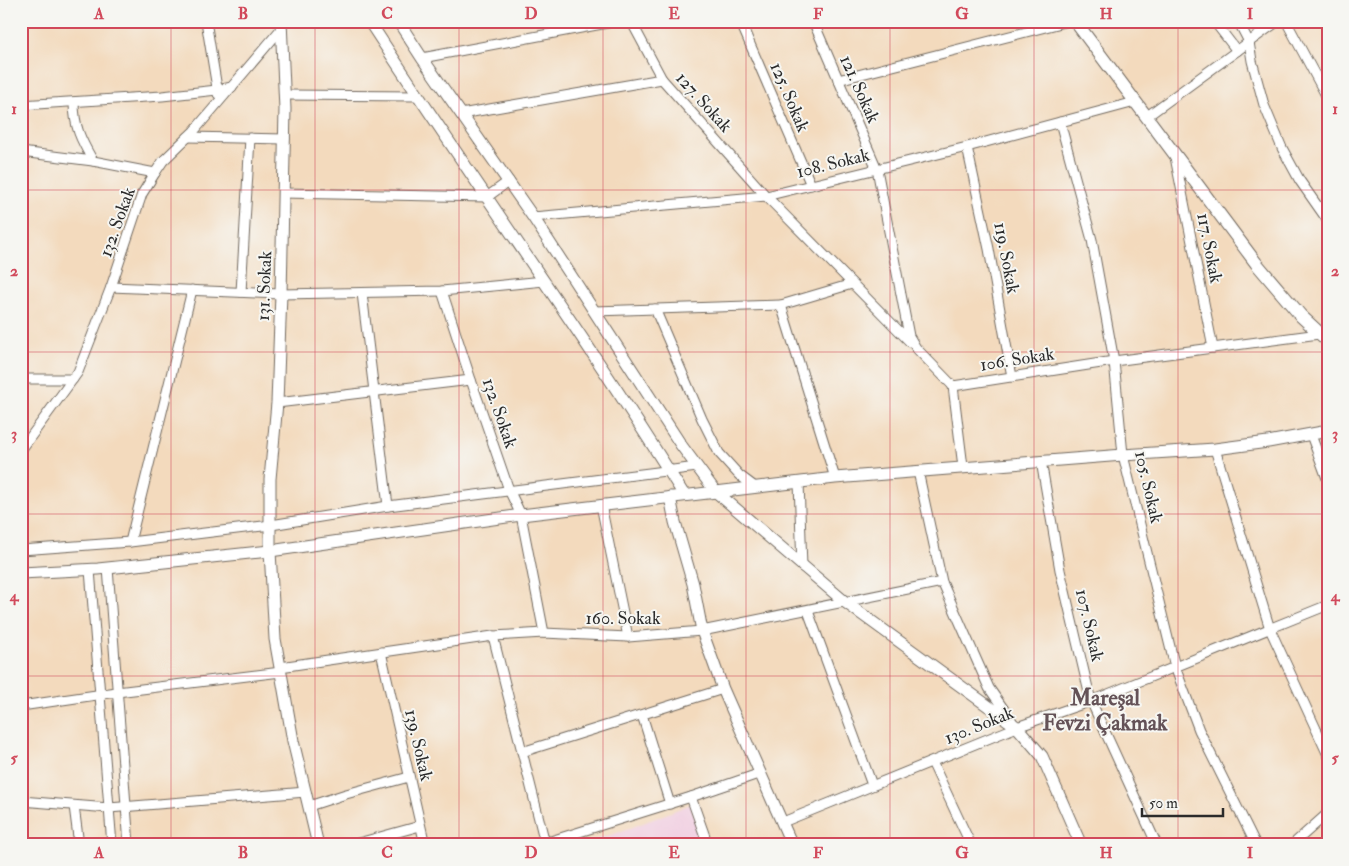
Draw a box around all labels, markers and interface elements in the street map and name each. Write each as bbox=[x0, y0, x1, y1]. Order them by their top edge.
text: A bbox=[93, 4, 105, 24]
text: B bbox=[238, 4, 248, 24]
text: C bbox=[381, 4, 393, 24]
text: D bbox=[524, 4, 538, 24]
text: E bbox=[668, 4, 680, 24]
text: F bbox=[813, 4, 823, 24]
text: G bbox=[955, 4, 969, 24]
text: H bbox=[1099, 4, 1113, 24]
text: I bbox=[1247, 4, 1254, 24]
street label: 121. Sokak bbox=[834, 51, 885, 127]
street label: 125. Sokak bbox=[765, 59, 815, 136]
street label: 127. Sokak bbox=[670, 67, 737, 138]
text: 1 bbox=[11, 99, 17, 119]
text: 1 bbox=[1332, 99, 1338, 119]
street label: 108. Sokak bbox=[794, 143, 872, 184]
street label: 132. Sokak bbox=[94, 184, 141, 260]
street label: 117. Sokak bbox=[1191, 211, 1228, 286]
street label: 119. Sokak bbox=[988, 220, 1025, 296]
street label: 131. Sokak bbox=[252, 250, 277, 321]
text: 2 bbox=[10, 261, 18, 281]
text: 2 bbox=[1331, 261, 1339, 281]
street label: 106. Sokak bbox=[978, 342, 1056, 377]
street label: 132. Sokak bbox=[477, 375, 522, 452]
text: 3 bbox=[11, 424, 17, 444]
text: 3 bbox=[1332, 424, 1338, 444]
street label: 105. Sokak bbox=[1129, 449, 1168, 526]
text: 4 bbox=[9, 586, 20, 606]
text: 4 bbox=[1330, 586, 1341, 606]
street label: 107. Sokak bbox=[1070, 587, 1109, 664]
street label: 160. Sokak bbox=[585, 607, 661, 630]
district label: Mareşal Fevzi Çakmak bbox=[1042, 684, 1168, 737]
street label: 130. Sokak bbox=[941, 701, 1018, 750]
street label: 139. Sokak bbox=[399, 707, 438, 784]
text: 5 bbox=[10, 748, 18, 768]
text: 5 bbox=[1331, 748, 1339, 768]
scale bar bbox=[1142, 786, 1223, 818]
text: 50 m bbox=[1149, 794, 1178, 813]
text: A bbox=[93, 843, 105, 863]
text: B bbox=[238, 843, 248, 863]
text: C bbox=[381, 843, 393, 863]
text: D bbox=[524, 843, 538, 863]
text: E bbox=[668, 843, 680, 863]
text: F bbox=[813, 843, 823, 863]
text: G bbox=[955, 843, 969, 863]
text: H bbox=[1099, 843, 1113, 863]
text: I bbox=[1247, 843, 1254, 863]

